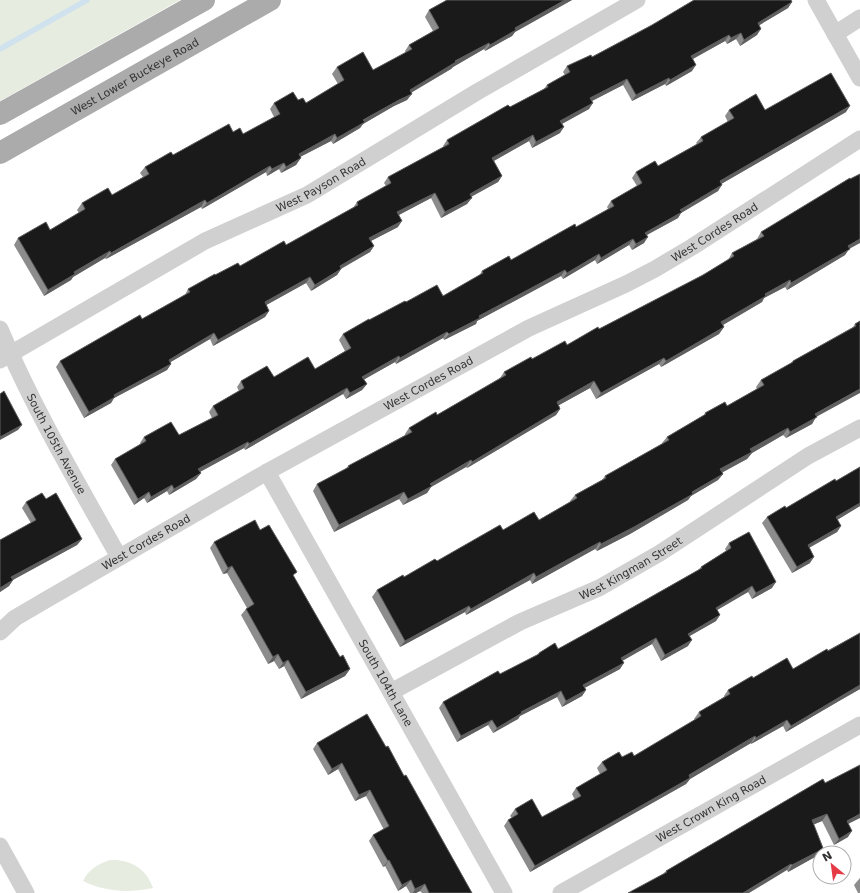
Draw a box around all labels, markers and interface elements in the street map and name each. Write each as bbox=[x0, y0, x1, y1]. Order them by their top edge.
street label: West Lower Buckeye Road bbox=[69, 36, 201, 118]
street label: West Payson Road bbox=[274, 155, 368, 215]
street label: West Cordes Road bbox=[669, 200, 761, 265]
street label: West Cordes Road bbox=[382, 354, 476, 413]
street label: South 105th Avenue bbox=[24, 392, 88, 497]
street label: West Cordes Road bbox=[100, 512, 193, 573]
street label: West Kingman Street bbox=[577, 534, 685, 603]
street label: South 104th Lane bbox=[356, 637, 415, 729]
street label: West Crown King Road bbox=[654, 773, 768, 845]
north arrow bbox=[812, 845, 852, 885]
text: N bbox=[820, 849, 835, 865]

